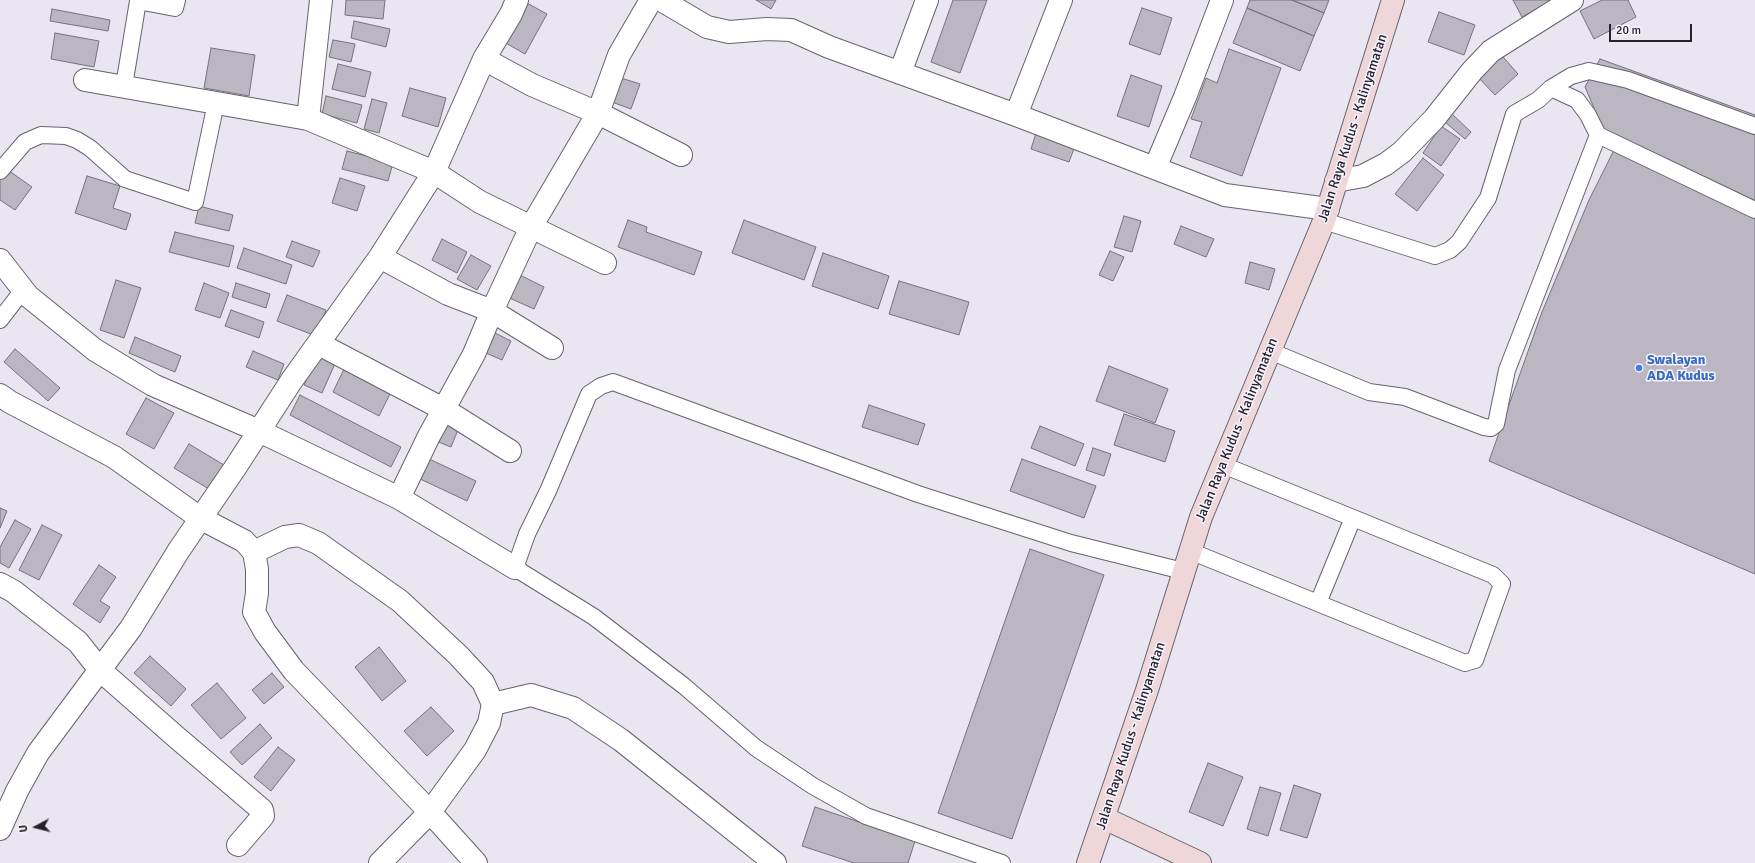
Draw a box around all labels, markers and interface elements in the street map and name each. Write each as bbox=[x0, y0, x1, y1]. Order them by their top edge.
scale bar bbox=[1611, 16, 1694, 42]
text: 20 m bbox=[1616, 23, 1641, 38]
street label: Jalan Raya Kudus - Kalinyamatan bbox=[1315, 32, 1391, 224]
street label: Jalan Raya Kudus - Kalinyamatan bbox=[1192, 336, 1282, 524]
place label: Swalayan ADA Kudus bbox=[1647, 352, 1715, 384]
marker: Swalayan ADA Kudus bbox=[1634, 363, 1644, 373]
street label: Jalan Raya Kudus - Kalinyamatan bbox=[1093, 640, 1169, 832]
north arrow bbox=[16, 807, 56, 847]
text: U bbox=[17, 824, 30, 833]

